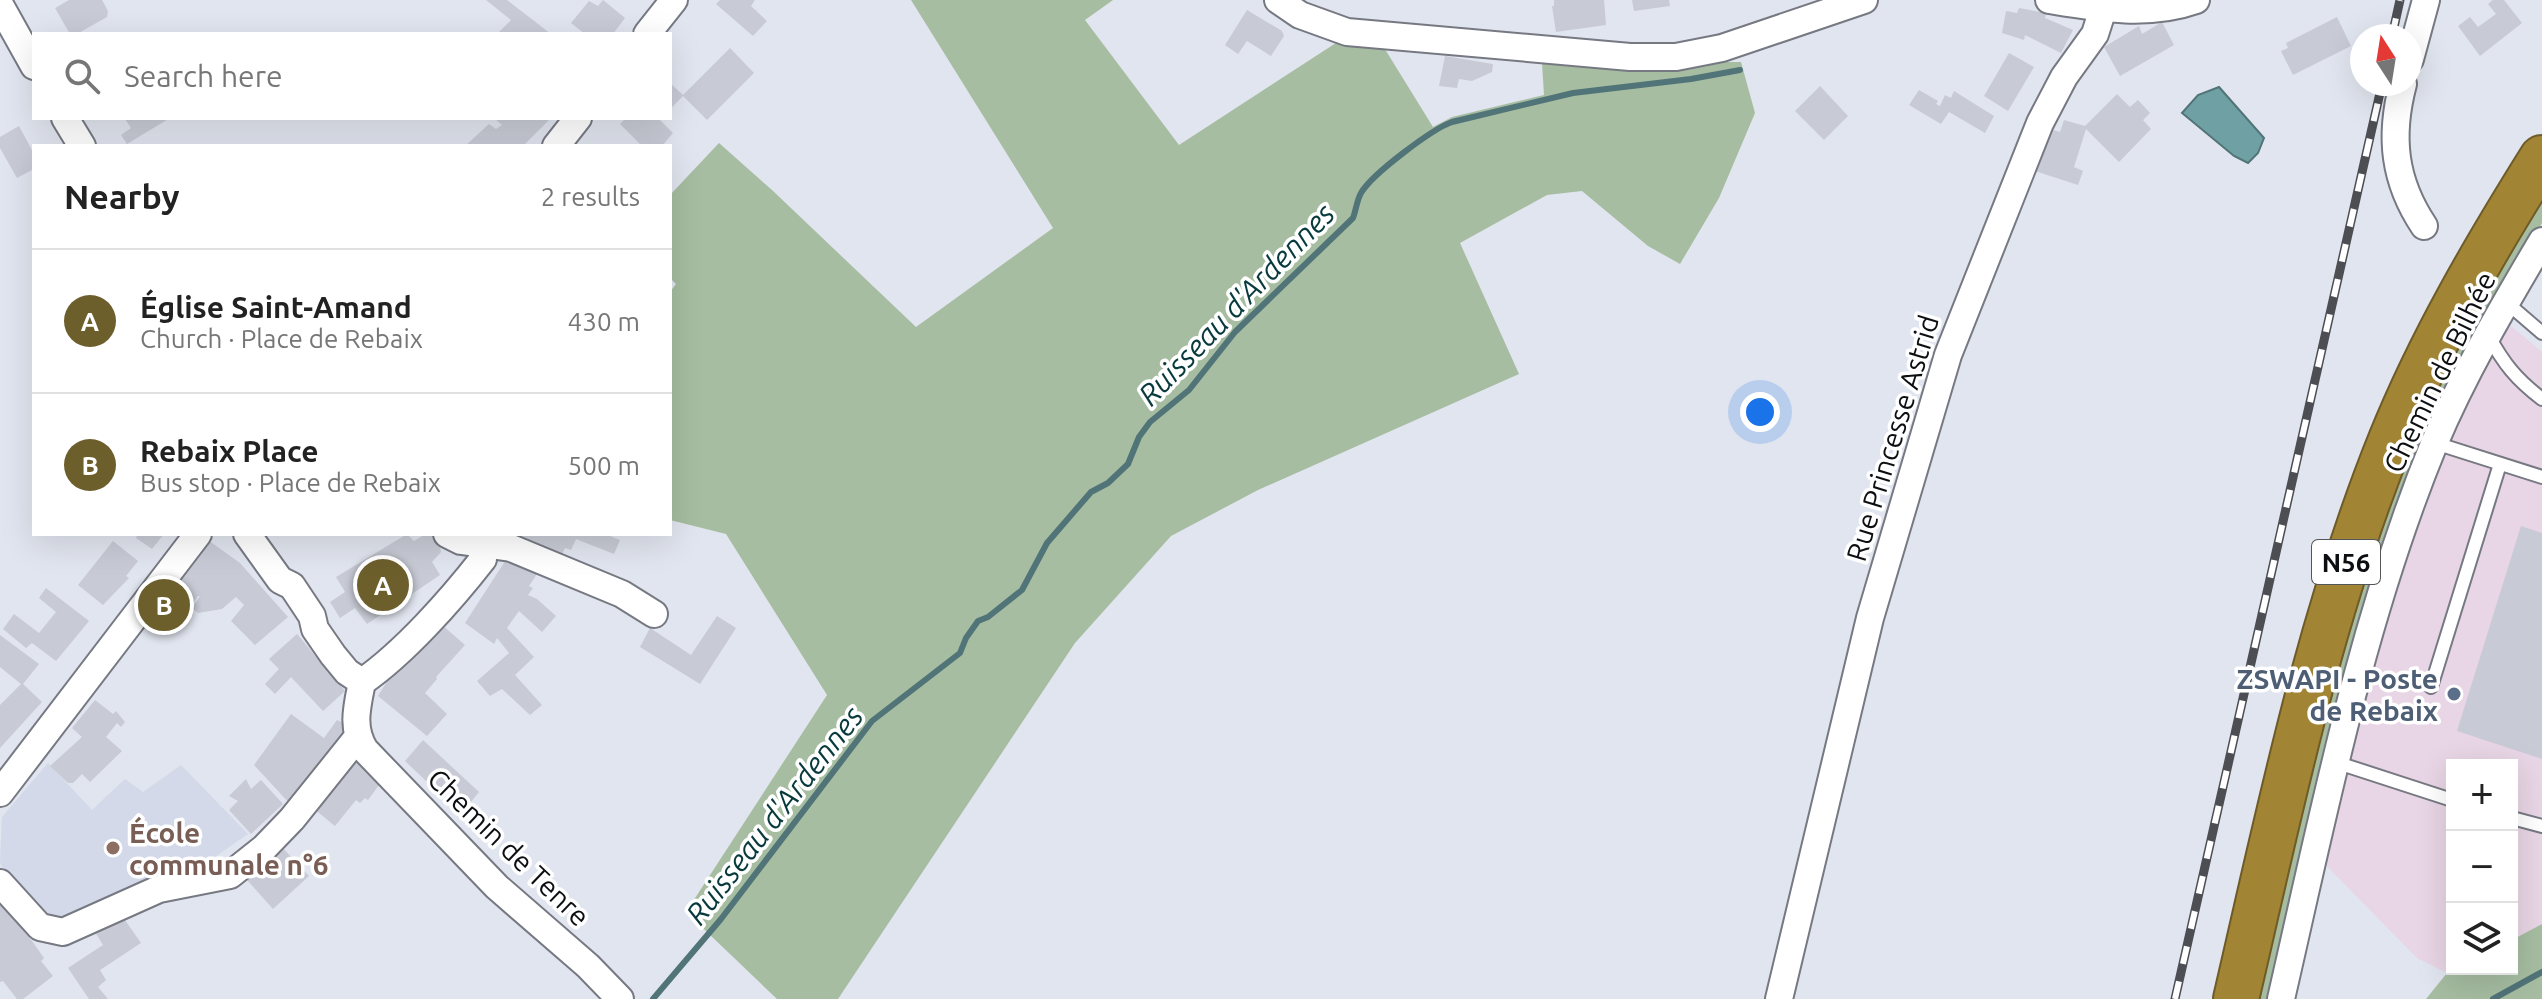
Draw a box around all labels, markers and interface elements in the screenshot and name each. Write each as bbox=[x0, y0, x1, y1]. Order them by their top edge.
north arrow bbox=[2350, 24, 2422, 96]
search box bbox=[32, 32, 672, 120]
icon: search bbox=[60, 54, 104, 98]
text: Search here bbox=[124, 59, 283, 93]
text: Nearby bbox=[64, 177, 179, 215]
text: 2 results bbox=[541, 182, 640, 211]
water label: Ruisseau d'Ardennes bbox=[1131, 196, 1341, 412]
street label: Chemin de Bilhée bbox=[2377, 267, 2501, 477]
text: Église Saint-Amand bbox=[140, 290, 412, 324]
text: A bbox=[81, 307, 99, 336]
text: 430 m bbox=[568, 307, 640, 336]
street label: Rue Princesse Astrid bbox=[1840, 311, 1944, 565]
text: Church · Place de Rebaix bbox=[140, 324, 423, 353]
your location bbox=[1740, 392, 1780, 432]
text: Rebaix Place bbox=[140, 434, 319, 468]
text: B bbox=[81, 451, 99, 480]
text: 500 m bbox=[568, 451, 640, 480]
text: Bus stop · Place de Rebaix bbox=[140, 468, 441, 497]
road number: N56 bbox=[2312, 540, 2380, 584]
pin: A bbox=[357, 555, 409, 615]
pin: B bbox=[138, 575, 190, 635]
place label: ZSWAPI - Poste de Rebaix bbox=[2236, 663, 2438, 726]
marker: ZSWAPI - Poste de Rebaix bbox=[2445, 685, 2463, 703]
water label: Ruisseau d'Ardennes bbox=[678, 699, 870, 931]
map controls bbox=[2446, 759, 2518, 975]
button: + bbox=[2446, 759, 2518, 831]
street label: Chemin de Tenre bbox=[422, 762, 596, 932]
place label: École communale n°6 bbox=[129, 816, 329, 880]
button: − bbox=[2446, 831, 2518, 903]
marker: École communale n°6 bbox=[104, 839, 122, 857]
button: layers bbox=[2446, 903, 2518, 975]

